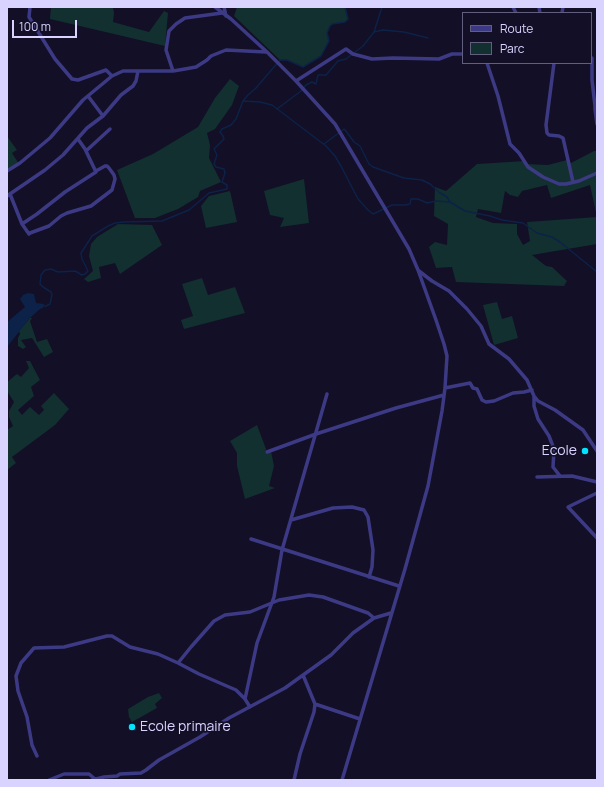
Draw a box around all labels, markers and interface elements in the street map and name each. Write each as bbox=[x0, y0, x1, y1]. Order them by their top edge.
scale bar bbox=[14, 12, 79, 38]
legend bbox=[462, 12, 592, 64]
text: 100 m bbox=[19, 18, 51, 35]
text: Route bbox=[500, 20, 533, 37]
text: Parc bbox=[500, 40, 524, 57]
place label: Ecole bbox=[542, 443, 577, 459]
marker: Ecole bbox=[580, 446, 590, 456]
place label: Ecole primaire bbox=[140, 719, 231, 735]
marker: Ecole primaire bbox=[127, 722, 137, 732]

